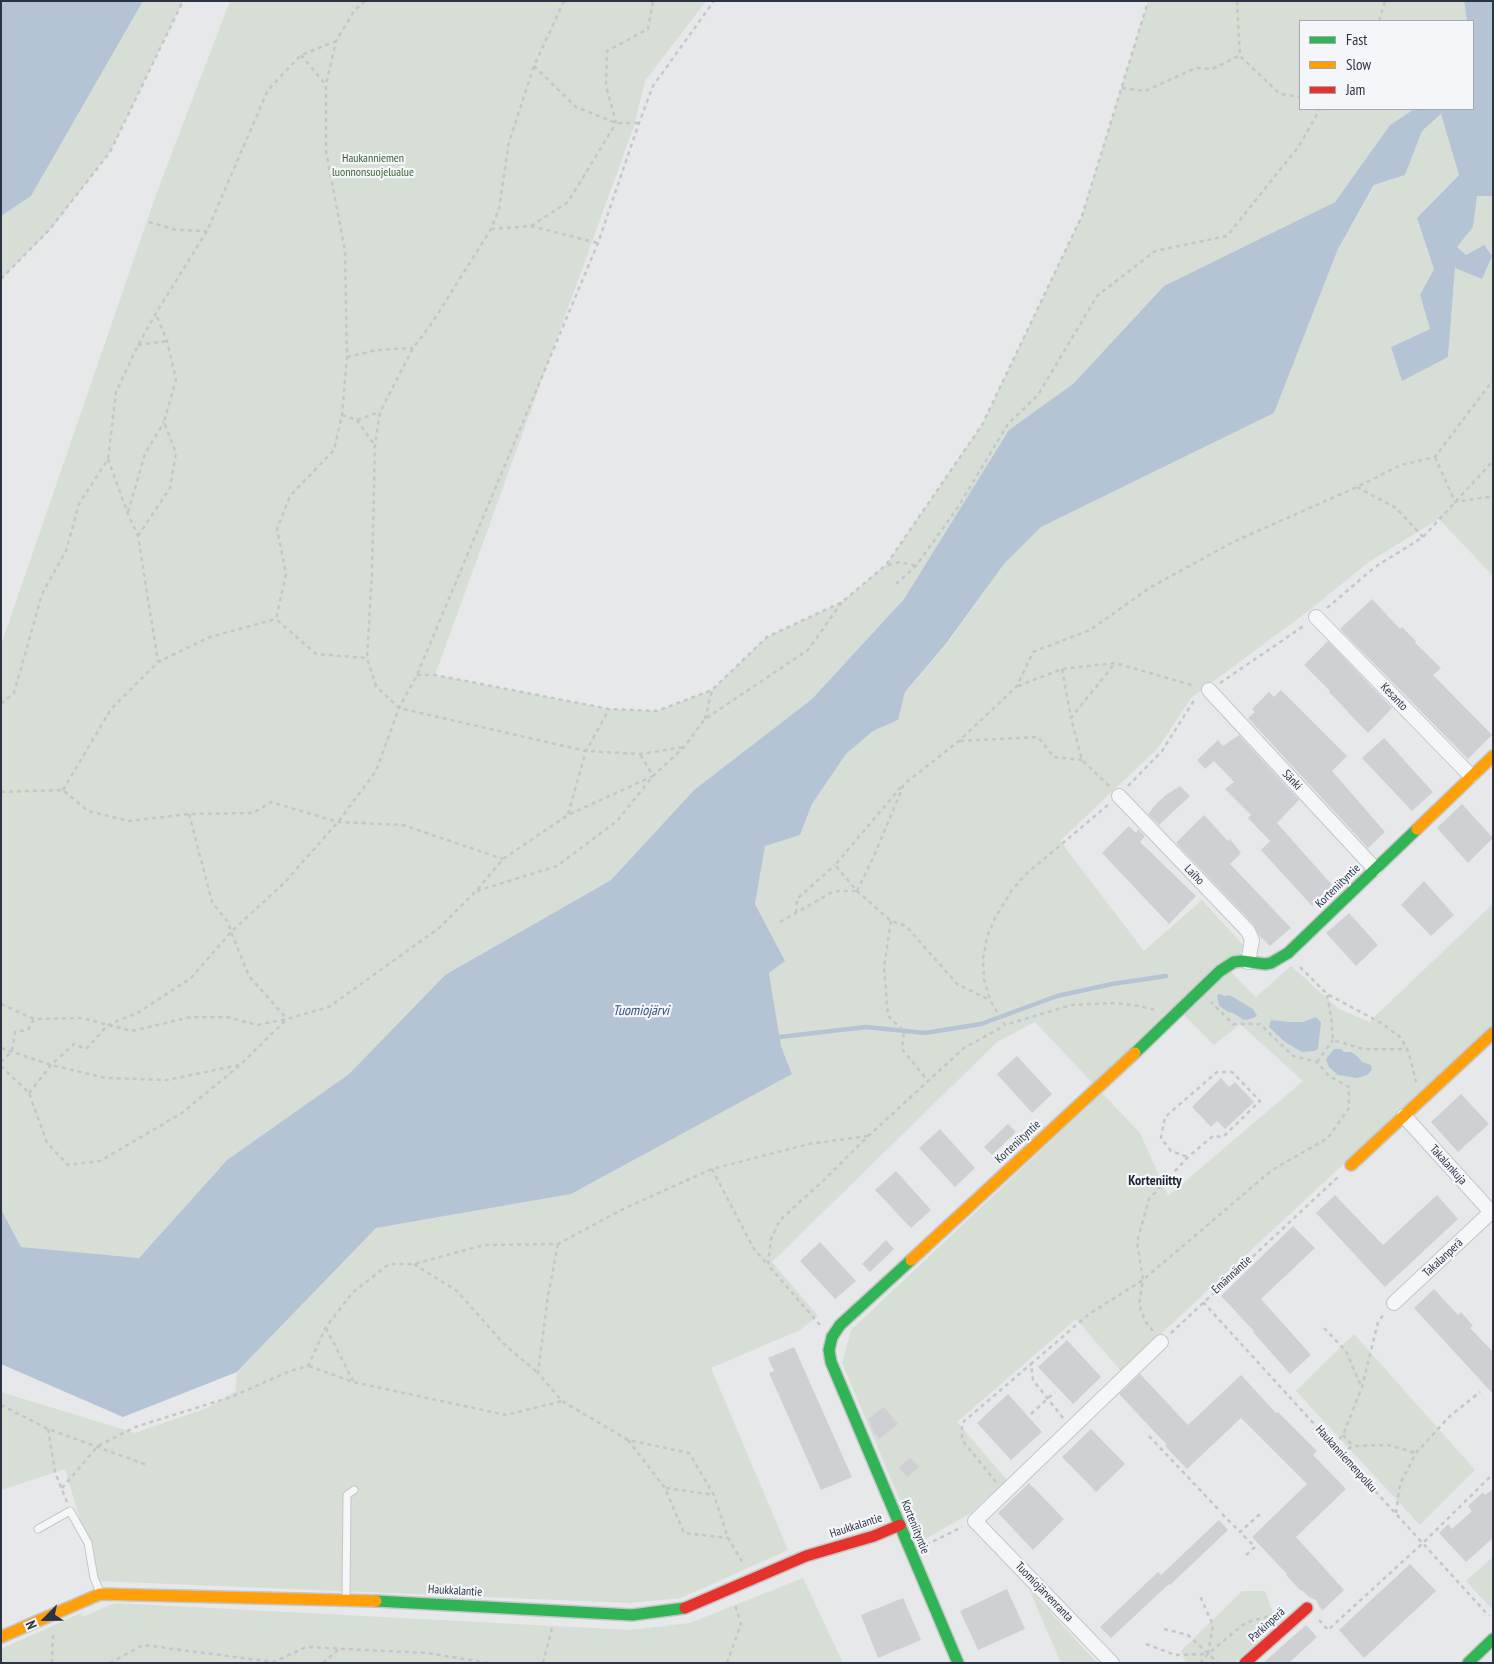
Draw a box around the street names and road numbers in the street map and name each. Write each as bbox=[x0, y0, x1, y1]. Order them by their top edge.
street label: Kesanto bbox=[1377, 680, 1411, 714]
street label: Sänki bbox=[1279, 767, 1305, 793]
street label: Korteniityntie bbox=[1313, 861, 1363, 911]
street label: Laiho bbox=[1181, 862, 1207, 888]
street label: Korteniityntie bbox=[992, 1117, 1044, 1167]
street label: Takalankuja bbox=[1426, 1142, 1470, 1188]
street label: Takalanperä bbox=[1420, 1236, 1466, 1280]
street label: Emännäntie bbox=[1209, 1253, 1255, 1297]
street label: Haukanniemenpolku bbox=[1312, 1423, 1380, 1495]
street label: Korteniityntie bbox=[898, 1498, 932, 1556]
street label: Haukkalantie bbox=[828, 1511, 884, 1541]
street label: Tuomiojärvenranta bbox=[1012, 1559, 1076, 1625]
street label: Haukkalantie bbox=[428, 1582, 482, 1600]
street label: Parkinperä bbox=[1246, 1605, 1288, 1645]

